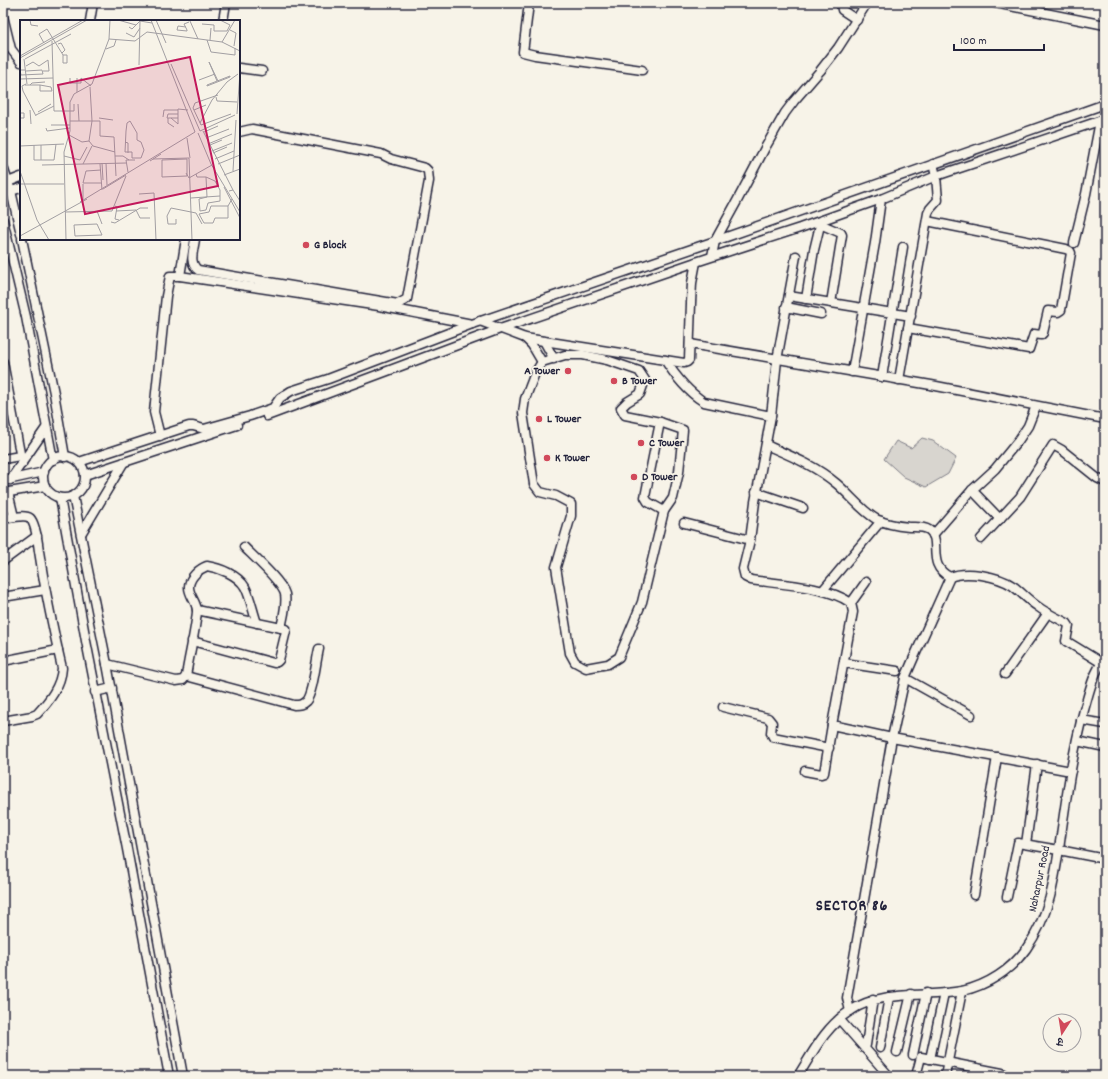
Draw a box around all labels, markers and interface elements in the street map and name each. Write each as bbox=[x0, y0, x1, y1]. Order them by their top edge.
inset map bbox=[20, 20, 240, 240]
scale bar bbox=[954, 26, 1044, 52]
text: 100 m bbox=[960, 33, 987, 50]
place label: G Block bbox=[314, 237, 347, 254]
marker: G Block bbox=[301, 240, 311, 250]
place label: A Tower bbox=[524, 363, 561, 380]
marker: A Tower bbox=[563, 366, 573, 376]
place label: B Tower bbox=[622, 373, 658, 390]
marker: B Tower bbox=[609, 376, 619, 386]
place label: L Tower bbox=[547, 411, 582, 428]
marker: L Tower bbox=[534, 414, 544, 424]
place label: C Tower bbox=[649, 435, 685, 452]
marker: C Tower bbox=[636, 438, 646, 448]
place label: K Tower bbox=[555, 450, 590, 467]
marker: K Tower bbox=[542, 453, 552, 463]
place label: D Tower bbox=[642, 469, 678, 486]
marker: D Tower bbox=[629, 472, 639, 482]
street label: Naharpur Road bbox=[1025, 844, 1055, 914]
district label: SECTOR 86 bbox=[816, 895, 888, 918]
north arrow bbox=[1042, 1013, 1082, 1053]
text: उ bbox=[1055, 1032, 1066, 1050]

